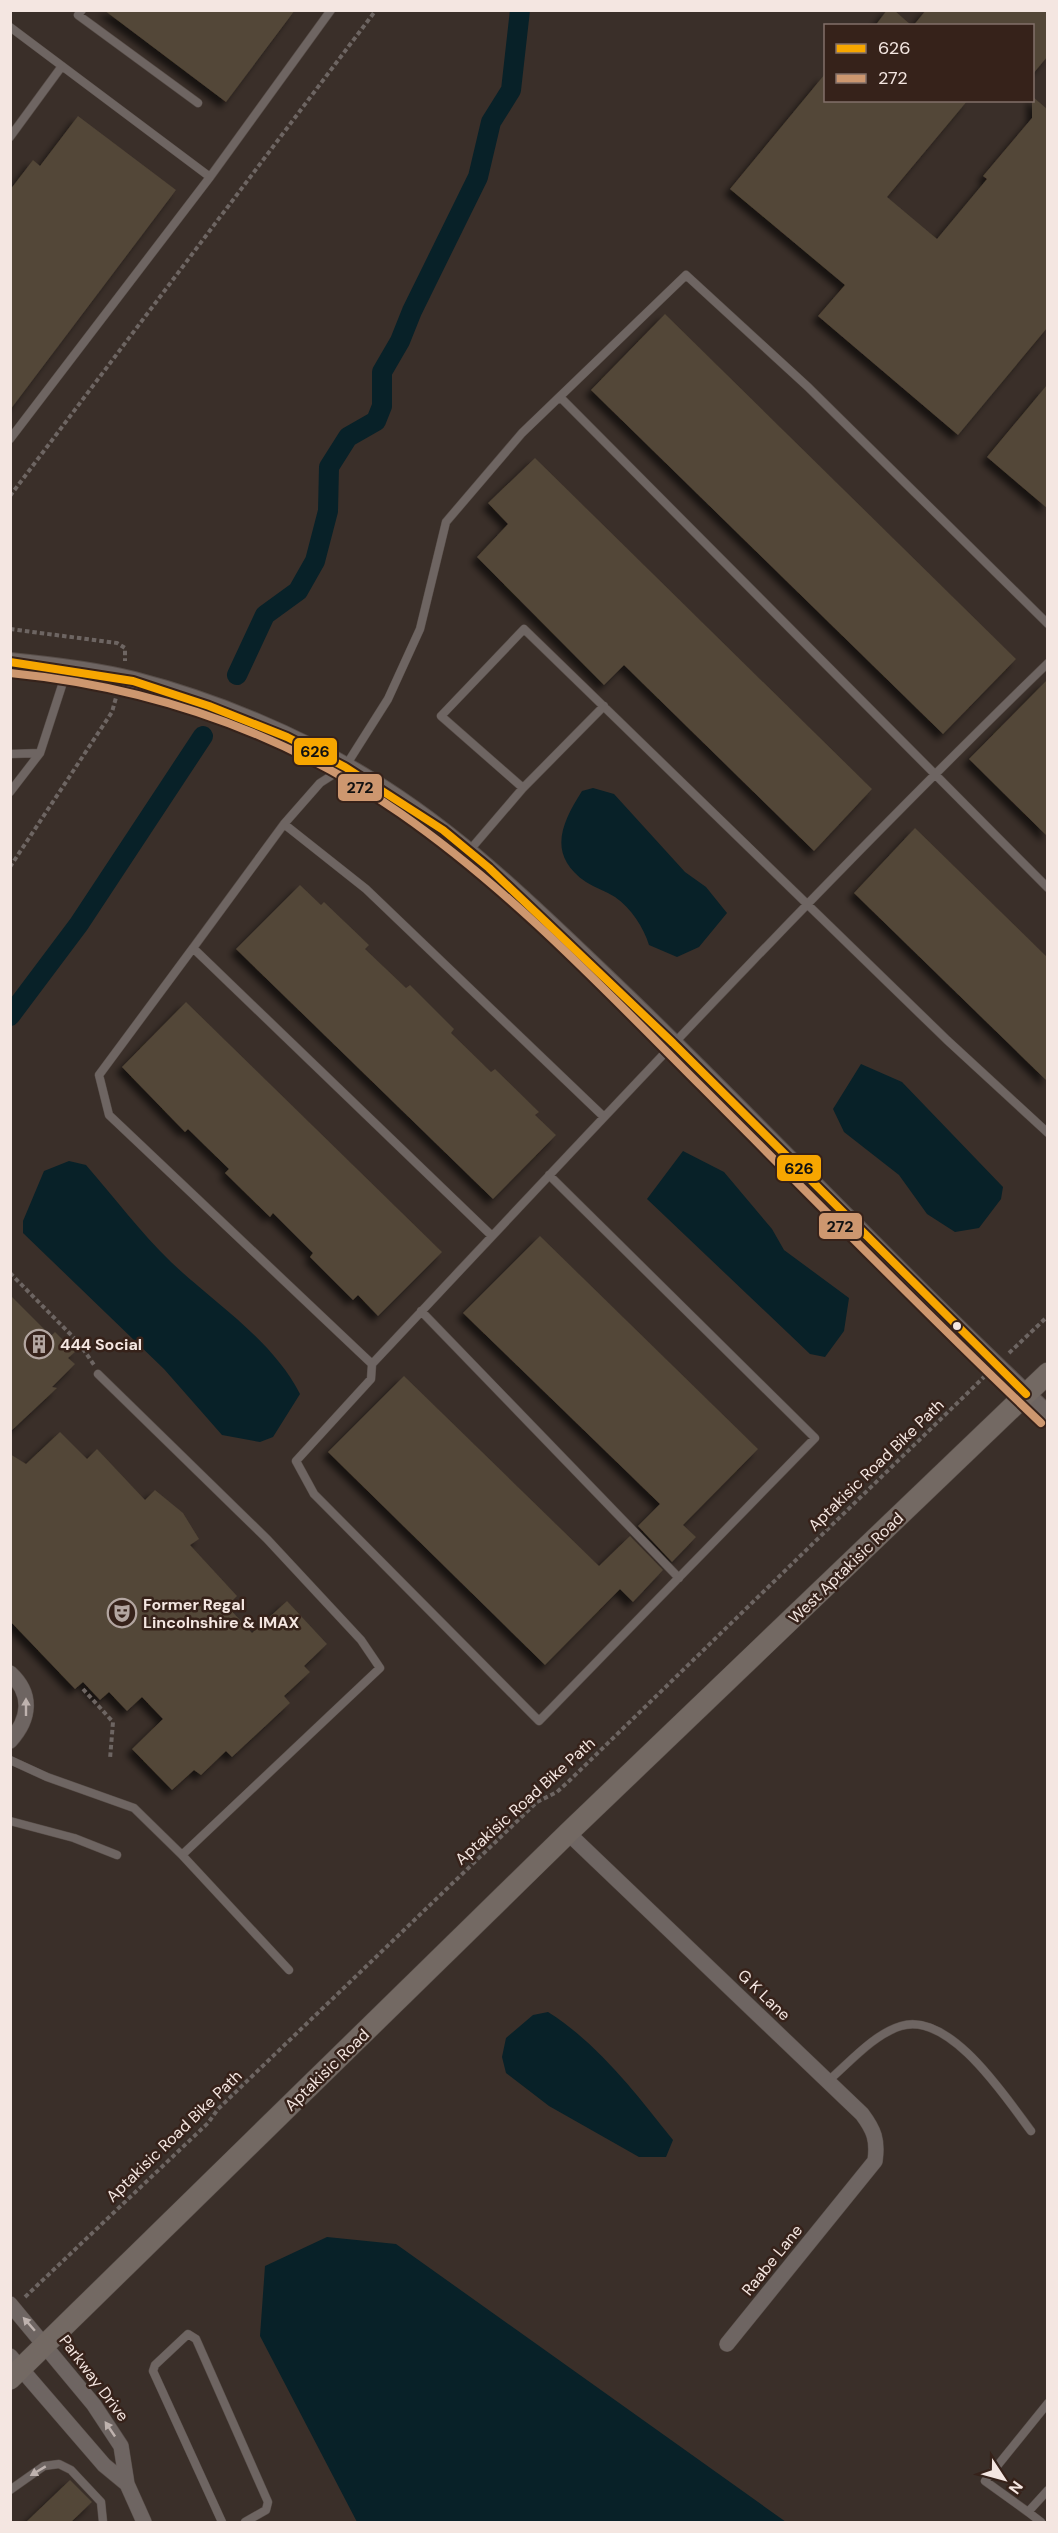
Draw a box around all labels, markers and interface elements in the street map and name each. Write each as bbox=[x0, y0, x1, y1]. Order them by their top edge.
legend bbox=[824, 24, 1034, 102]
text: 626 bbox=[878, 36, 911, 60]
text: 272 bbox=[878, 66, 908, 90]
line badge: 626 bbox=[293, 737, 338, 766]
text: 626 bbox=[300, 741, 330, 762]
line badge: 272 bbox=[337, 773, 383, 802]
text: 272 bbox=[347, 777, 373, 798]
line badge: 626 bbox=[776, 1154, 822, 1182]
text: 626 bbox=[784, 1158, 814, 1179]
line badge: 272 bbox=[818, 1212, 863, 1240]
text: 272 bbox=[827, 1216, 853, 1237]
unlabelled marker bbox=[951, 1320, 963, 1332]
building icon: 444 Social bbox=[23, 1328, 55, 1360]
place label: 444 Social bbox=[60, 1334, 142, 1355]
street label: Aptakisic Road Bike Path bbox=[804, 1395, 948, 1535]
street label: West Aptakisic Road bbox=[784, 1508, 908, 1628]
place label: Former Regal Lincolnshire & IMAX bbox=[143, 1594, 300, 1633]
theatre icon: Former Regal Lincolnshire & IMAX bbox=[106, 1597, 138, 1629]
one-way arrow bbox=[21, 1697, 31, 1716]
street label: Aptakisic Road Bike Path bbox=[451, 1733, 599, 1869]
street label: G K Lane bbox=[733, 1965, 795, 2025]
street label: Aptakisic Road bbox=[280, 2024, 374, 2116]
street label: Aptakisic Road Bike Path bbox=[102, 2066, 246, 2206]
street label: Raabe Lane bbox=[737, 2220, 807, 2300]
one-way arrow bbox=[23, 2317, 36, 2332]
street label: Parkway Drive bbox=[55, 2331, 133, 2425]
one-way arrow bbox=[104, 2422, 116, 2438]
north arrow bbox=[974, 2449, 1034, 2509]
one-way arrow bbox=[29, 2466, 46, 2476]
text: N bbox=[1004, 2477, 1028, 2498]

